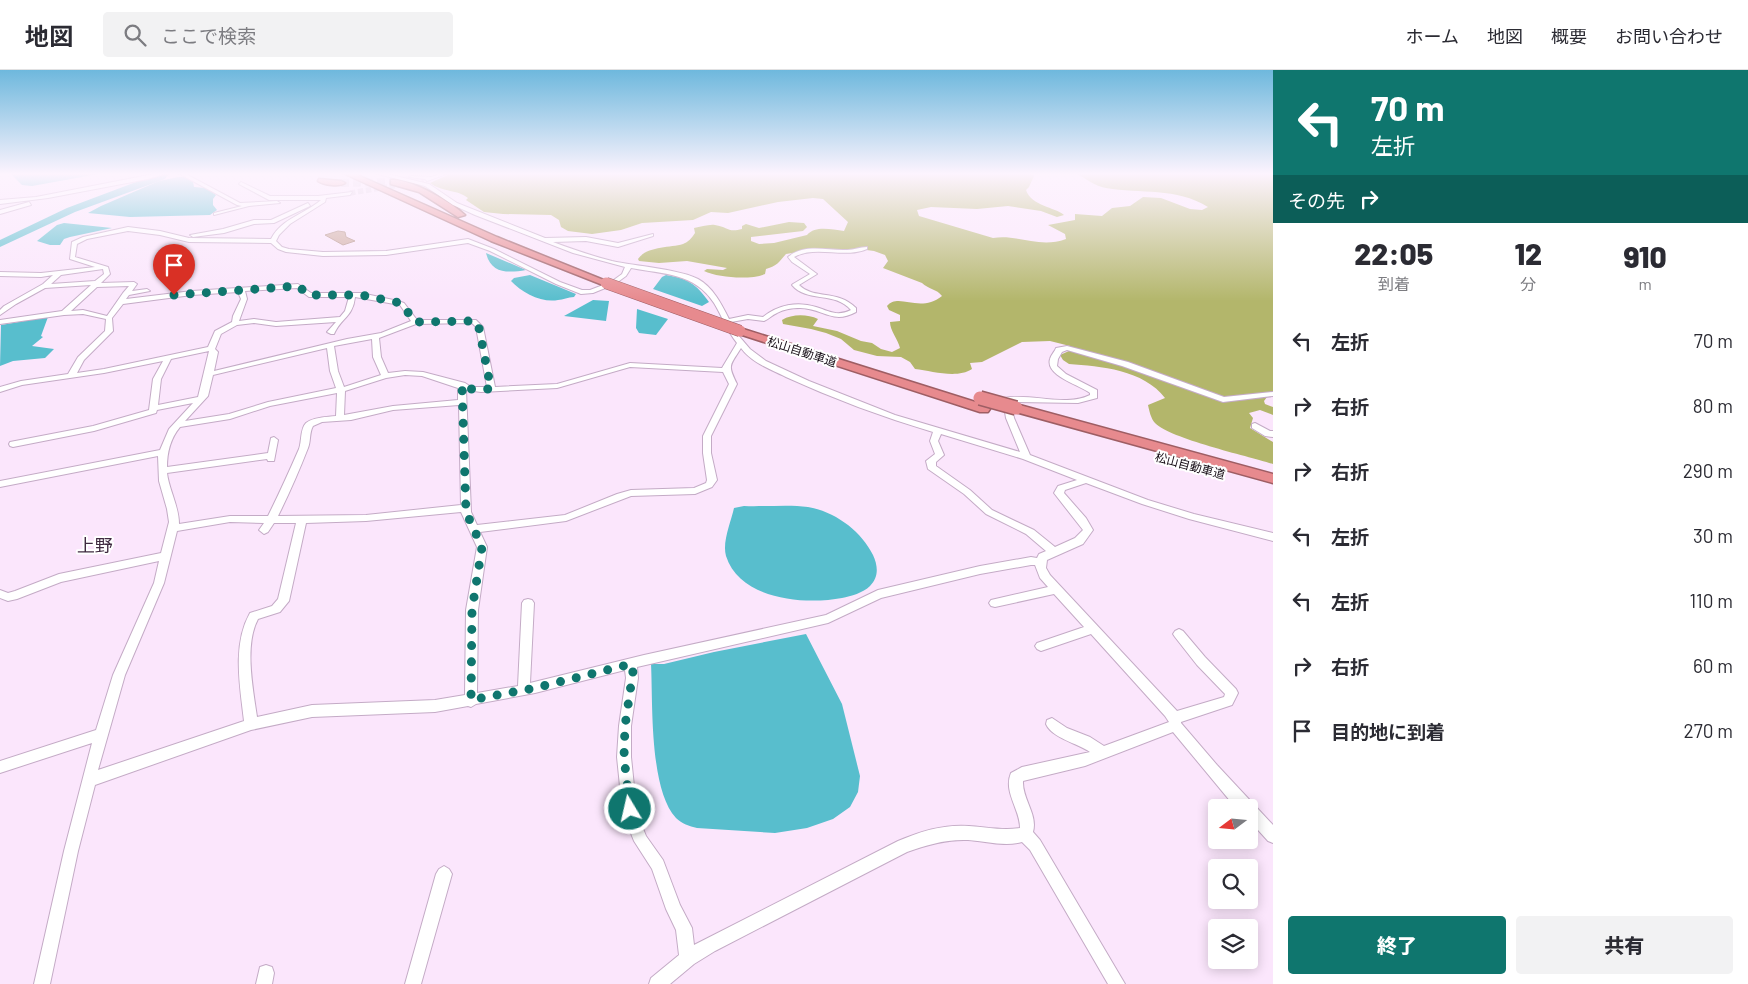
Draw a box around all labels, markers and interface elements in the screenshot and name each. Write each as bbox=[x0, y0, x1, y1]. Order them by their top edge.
search box bbox=[103, 12, 453, 57]
text: 地図 bbox=[25, 21, 73, 50]
icon: search bbox=[121, 21, 149, 49]
text: ここで検索 bbox=[161, 24, 256, 47]
text: ホーム bbox=[1406, 25, 1459, 47]
text: 地図 bbox=[1487, 25, 1523, 47]
text: 概要 bbox=[1551, 25, 1587, 47]
text: お問い合わせ bbox=[1615, 25, 1723, 47]
text: 70 m bbox=[1371, 86, 1445, 128]
icon: left bbox=[1288, 90, 1353, 155]
text: 左折 bbox=[1371, 132, 1415, 158]
icon: right bbox=[1355, 185, 1383, 213]
text: その先 bbox=[1288, 189, 1345, 212]
text: 22:05 bbox=[1354, 235, 1433, 271]
text: 12 bbox=[1514, 235, 1542, 271]
text: 910 bbox=[1623, 238, 1667, 274]
pin bbox=[153, 244, 195, 295]
icon: arrive bbox=[160, 251, 188, 279]
text: 到着 bbox=[1378, 274, 1410, 293]
text: 分 bbox=[1520, 274, 1536, 293]
text: m bbox=[1638, 274, 1652, 293]
icon: left bbox=[1288, 327, 1316, 355]
text: 70 m bbox=[1694, 329, 1733, 352]
text: 左折 bbox=[1331, 330, 1369, 353]
street label: 松山自動車道 bbox=[766, 333, 839, 369]
icon: right bbox=[1288, 392, 1316, 420]
text: 80 m bbox=[1693, 394, 1733, 417]
text: 右折 bbox=[1331, 395, 1369, 418]
street label: 松山自動車道 bbox=[1154, 449, 1227, 481]
icon: right bbox=[1288, 457, 1316, 485]
text: 290 m bbox=[1683, 459, 1733, 482]
text: 右折 bbox=[1331, 460, 1369, 483]
icon: left bbox=[1288, 522, 1316, 550]
text: 30 m bbox=[1693, 524, 1733, 547]
text: 左折 bbox=[1331, 525, 1369, 548]
district label: 上野 bbox=[77, 534, 113, 556]
icon: left bbox=[1288, 587, 1316, 615]
text: 110 m bbox=[1689, 589, 1733, 612]
text: 左折 bbox=[1331, 590, 1369, 613]
icon: right bbox=[1288, 652, 1316, 680]
text: 60 m bbox=[1693, 654, 1733, 677]
text: 右折 bbox=[1331, 655, 1369, 678]
icon: arrive bbox=[1288, 717, 1316, 745]
text: 270 m bbox=[1684, 719, 1733, 742]
text: 目的地に到着 bbox=[1331, 720, 1445, 743]
position arrow bbox=[603, 782, 655, 834]
north arrow bbox=[1208, 799, 1258, 849]
map controls bbox=[1208, 799, 1258, 969]
button: search bbox=[1208, 859, 1258, 909]
button: 終了 bbox=[1288, 916, 1506, 974]
button: 共有 bbox=[1516, 916, 1733, 974]
button: layers bbox=[1208, 919, 1258, 969]

